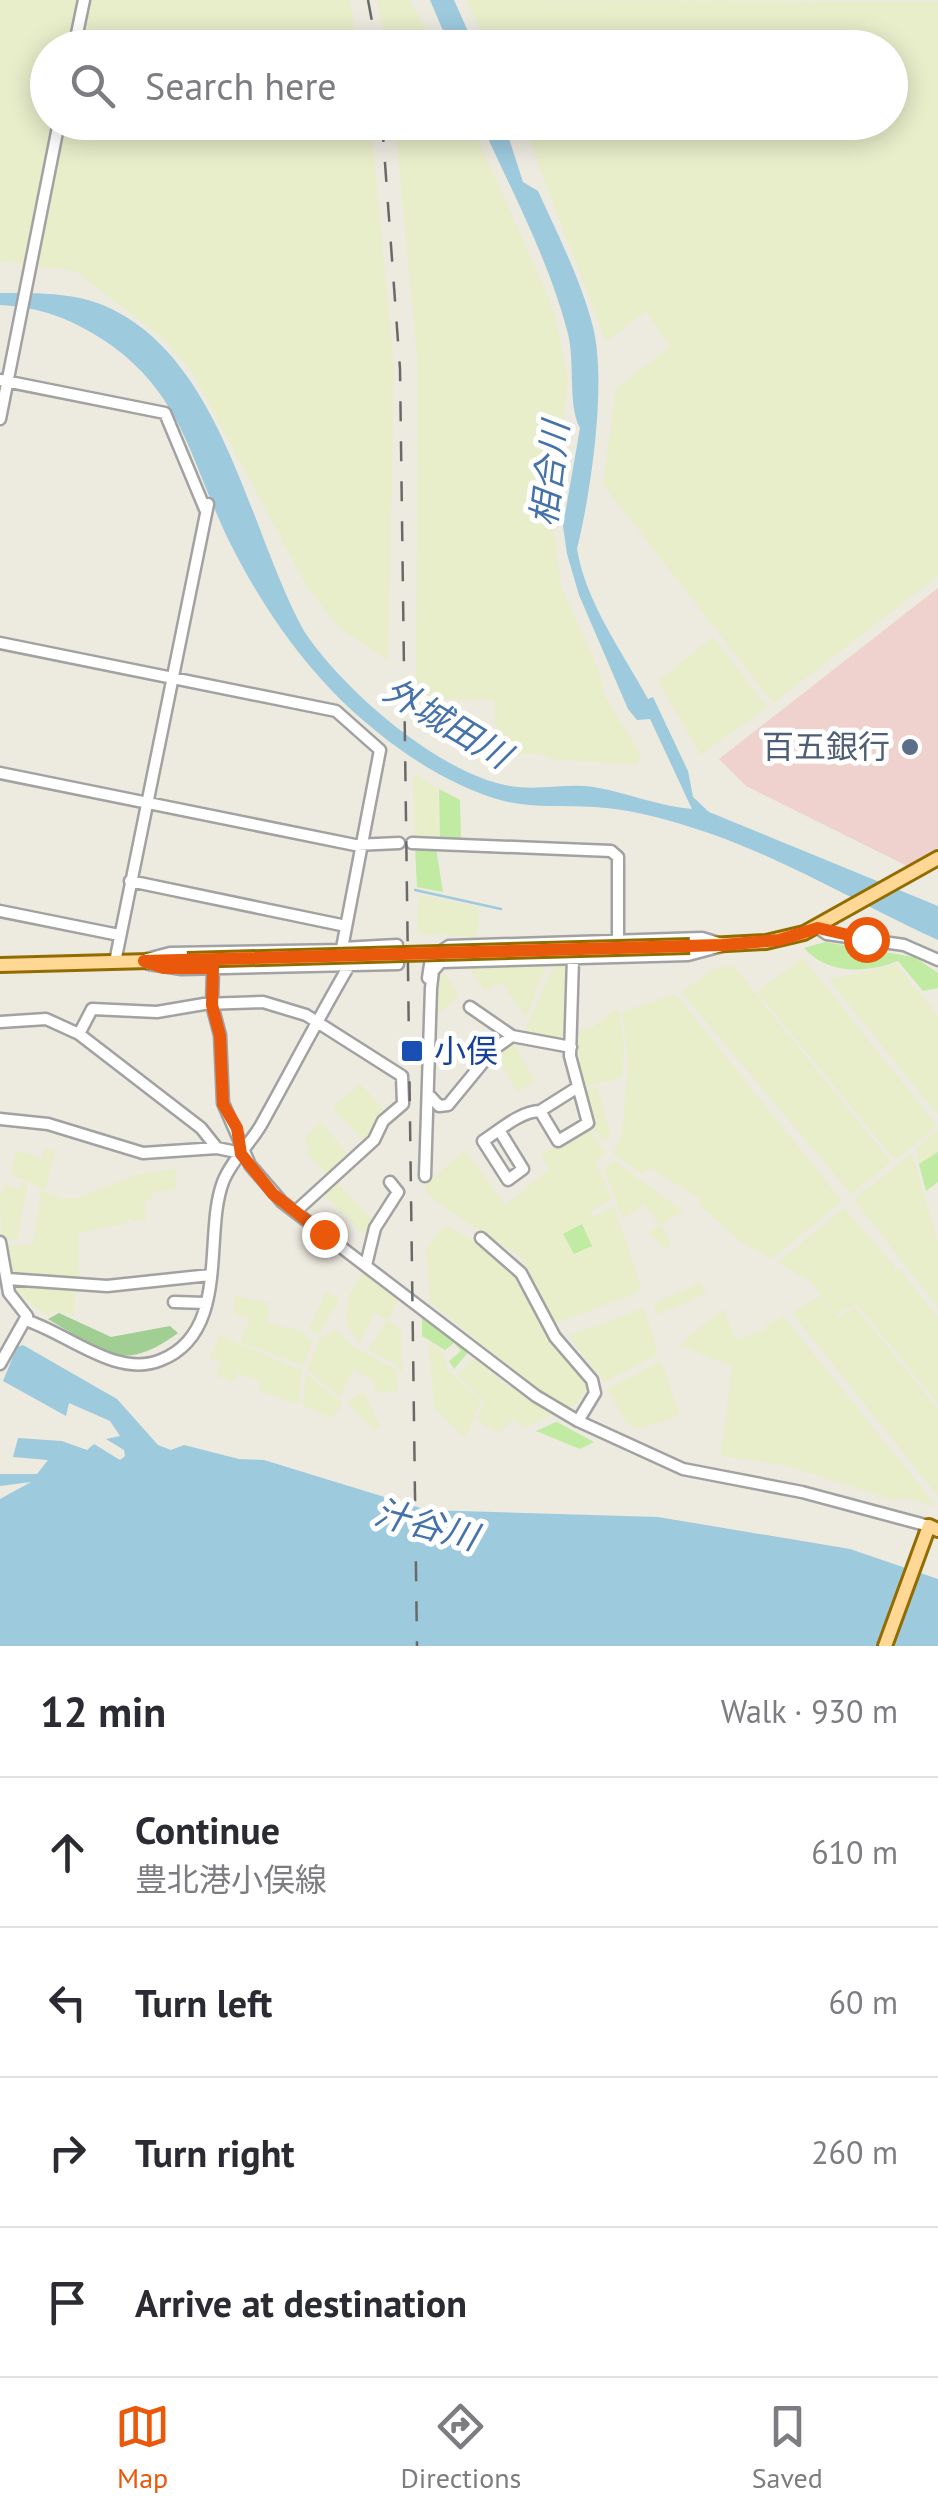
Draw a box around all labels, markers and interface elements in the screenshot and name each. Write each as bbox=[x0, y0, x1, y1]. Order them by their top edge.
search box bbox=[30, 30, 908, 140]
icon: search bbox=[65, 58, 120, 113]
text: Search here bbox=[145, 61, 337, 110]
water label: 相合川 bbox=[520, 415, 579, 529]
water label: 外城田川 bbox=[376, 666, 523, 780]
place label: 百五銀行 bbox=[762, 725, 890, 767]
marker: 百五銀行 bbox=[899, 736, 921, 758]
route start bbox=[844, 917, 890, 963]
place label: 小俣 bbox=[434, 1029, 498, 1071]
marker: 小俣 bbox=[399, 1038, 425, 1064]
route end bbox=[302, 1212, 348, 1258]
water label: 汁谷川 bbox=[370, 1488, 487, 1561]
text: 12 min bbox=[40, 1684, 166, 1739]
text: Walk · 930 m bbox=[721, 1690, 898, 1732]
text: Continue bbox=[135, 1805, 280, 1854]
icon: ahead bbox=[40, 1825, 95, 1880]
text: 610 m bbox=[811, 1831, 898, 1873]
text: 豊北港小俣線 bbox=[135, 1858, 327, 1900]
icon: left bbox=[40, 1975, 95, 2030]
text: Turn left bbox=[135, 1978, 272, 2027]
text: 60 m bbox=[829, 1981, 898, 2023]
icon: right bbox=[40, 2125, 95, 2180]
text: Turn right bbox=[135, 2128, 295, 2177]
text: 260 m bbox=[811, 2131, 898, 2173]
icon: arrive bbox=[40, 2275, 95, 2330]
text: Arrive at destination bbox=[135, 2278, 467, 2327]
tab: Map bbox=[115, 2399, 170, 2496]
tab: Directions bbox=[400, 2399, 521, 2496]
tab: Saved bbox=[752, 2399, 823, 2496]

